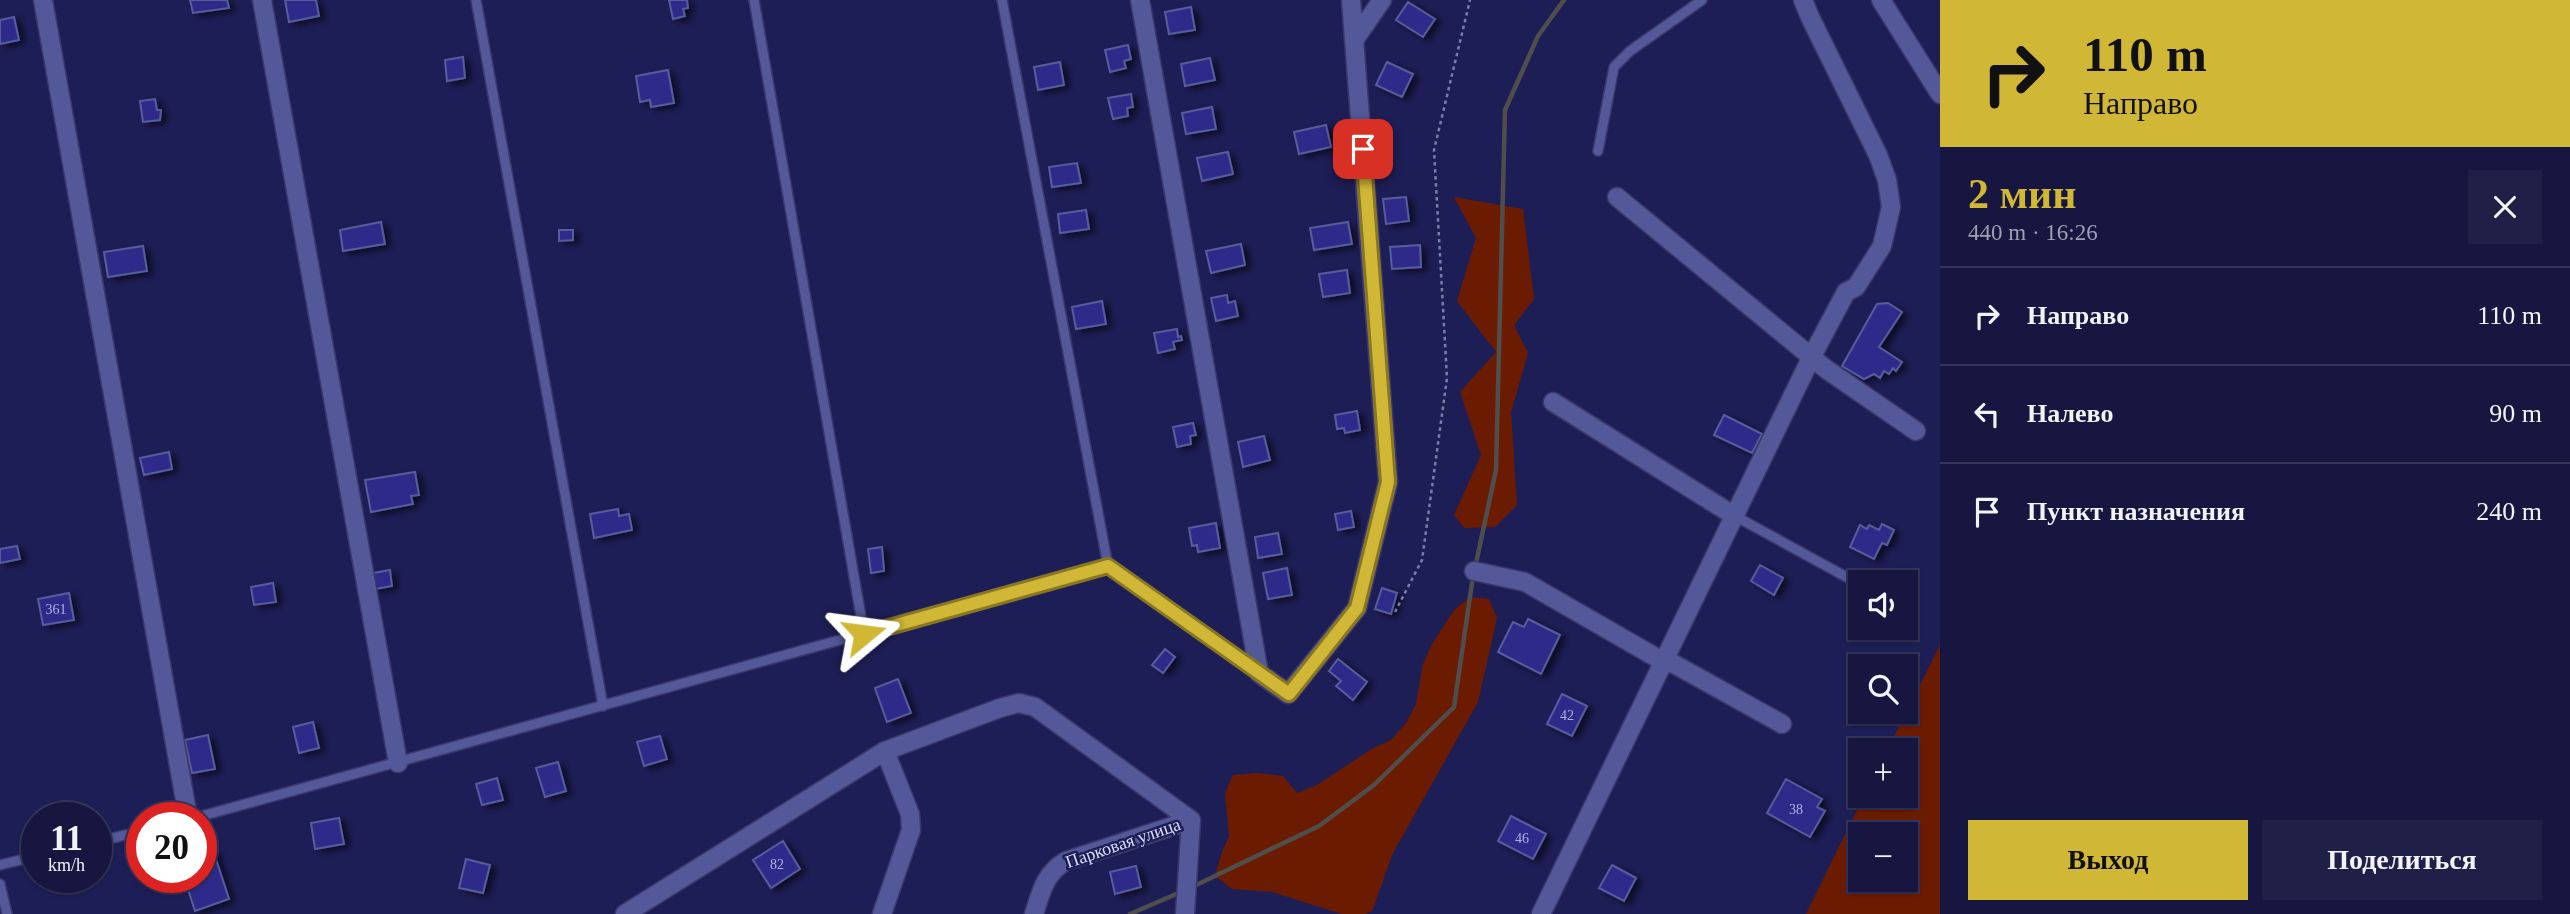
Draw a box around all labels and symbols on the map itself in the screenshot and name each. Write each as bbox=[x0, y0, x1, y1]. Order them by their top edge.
pin bbox=[1333, 119, 1393, 179]
position arrow bbox=[827, 597, 901, 671]
house number: 361 bbox=[46, 602, 67, 617]
house number: 42 bbox=[1560, 708, 1574, 723]
speed limit sign: 20 bbox=[126, 802, 217, 893]
house number: 38 bbox=[1789, 802, 1803, 817]
street label: Парковая улица bbox=[1063, 814, 1183, 872]
house number: 46 bbox=[1515, 831, 1529, 846]
house number: 82 bbox=[770, 857, 784, 872]

